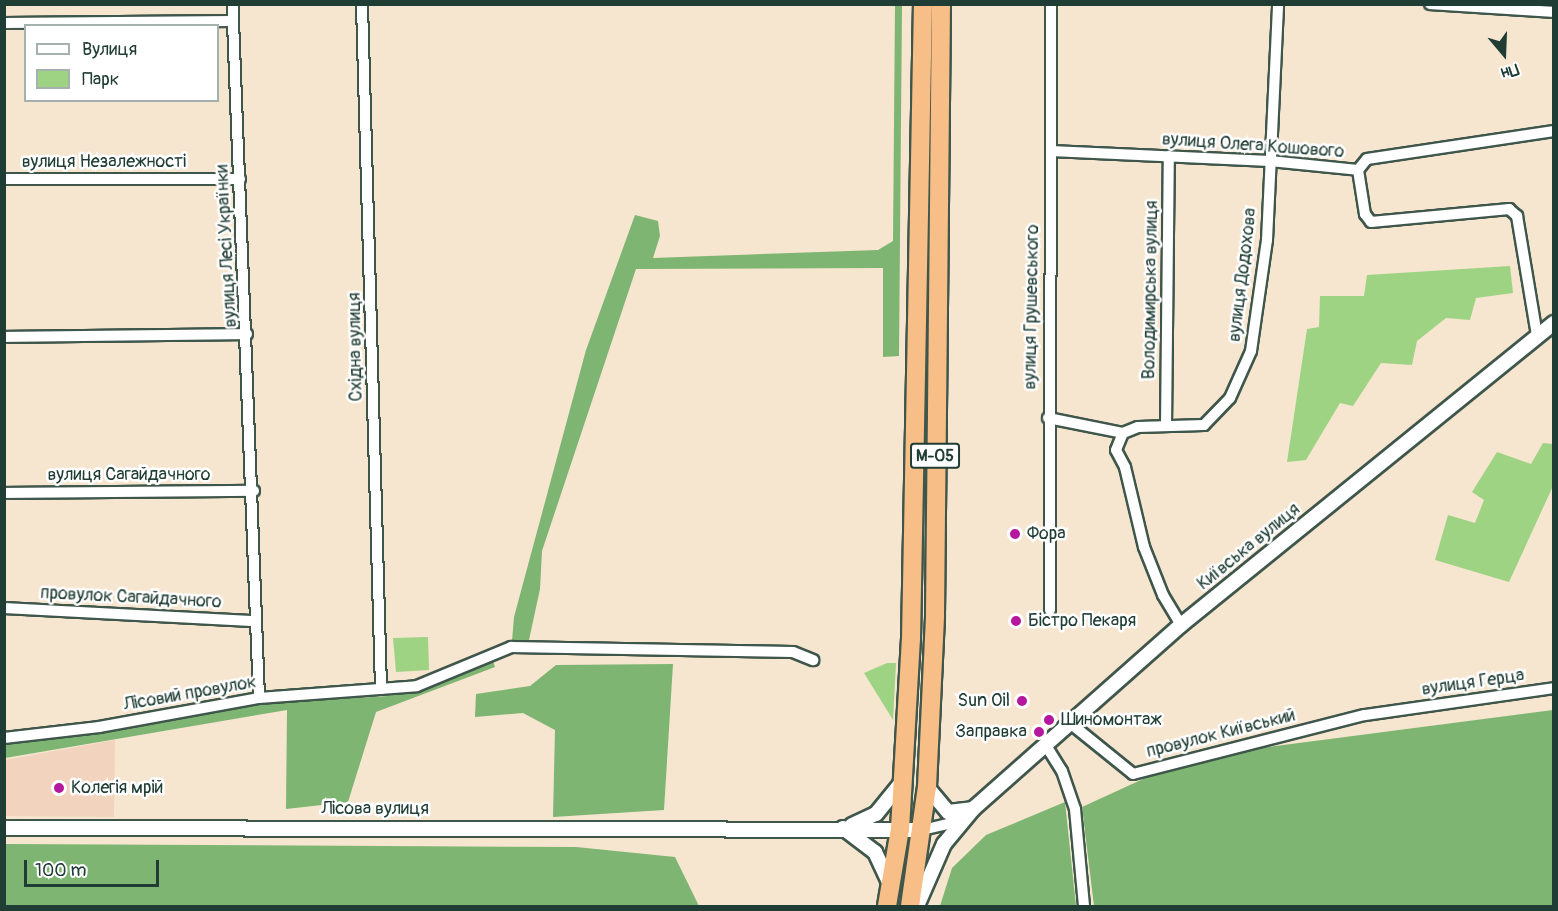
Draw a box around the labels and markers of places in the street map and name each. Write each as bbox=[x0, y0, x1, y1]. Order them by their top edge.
place label: Фора bbox=[1027, 523, 1066, 545]
marker: Фора bbox=[1008, 527, 1022, 541]
place label: Бістро Пекаря bbox=[1028, 610, 1136, 632]
marker: Бістро Пекаря bbox=[1009, 614, 1023, 628]
place label: Sun Oil bbox=[957, 690, 1010, 712]
marker: Sun Oil bbox=[1015, 694, 1029, 708]
place label: Шиномонтаж bbox=[1061, 709, 1162, 731]
marker: Шиномонтаж bbox=[1042, 713, 1056, 727]
place label: Заправка bbox=[955, 721, 1027, 743]
marker: Заправка bbox=[1032, 725, 1046, 739]
place label: Колегія мрій bbox=[71, 777, 163, 799]
marker: Колегія мрій bbox=[52, 781, 66, 795]

